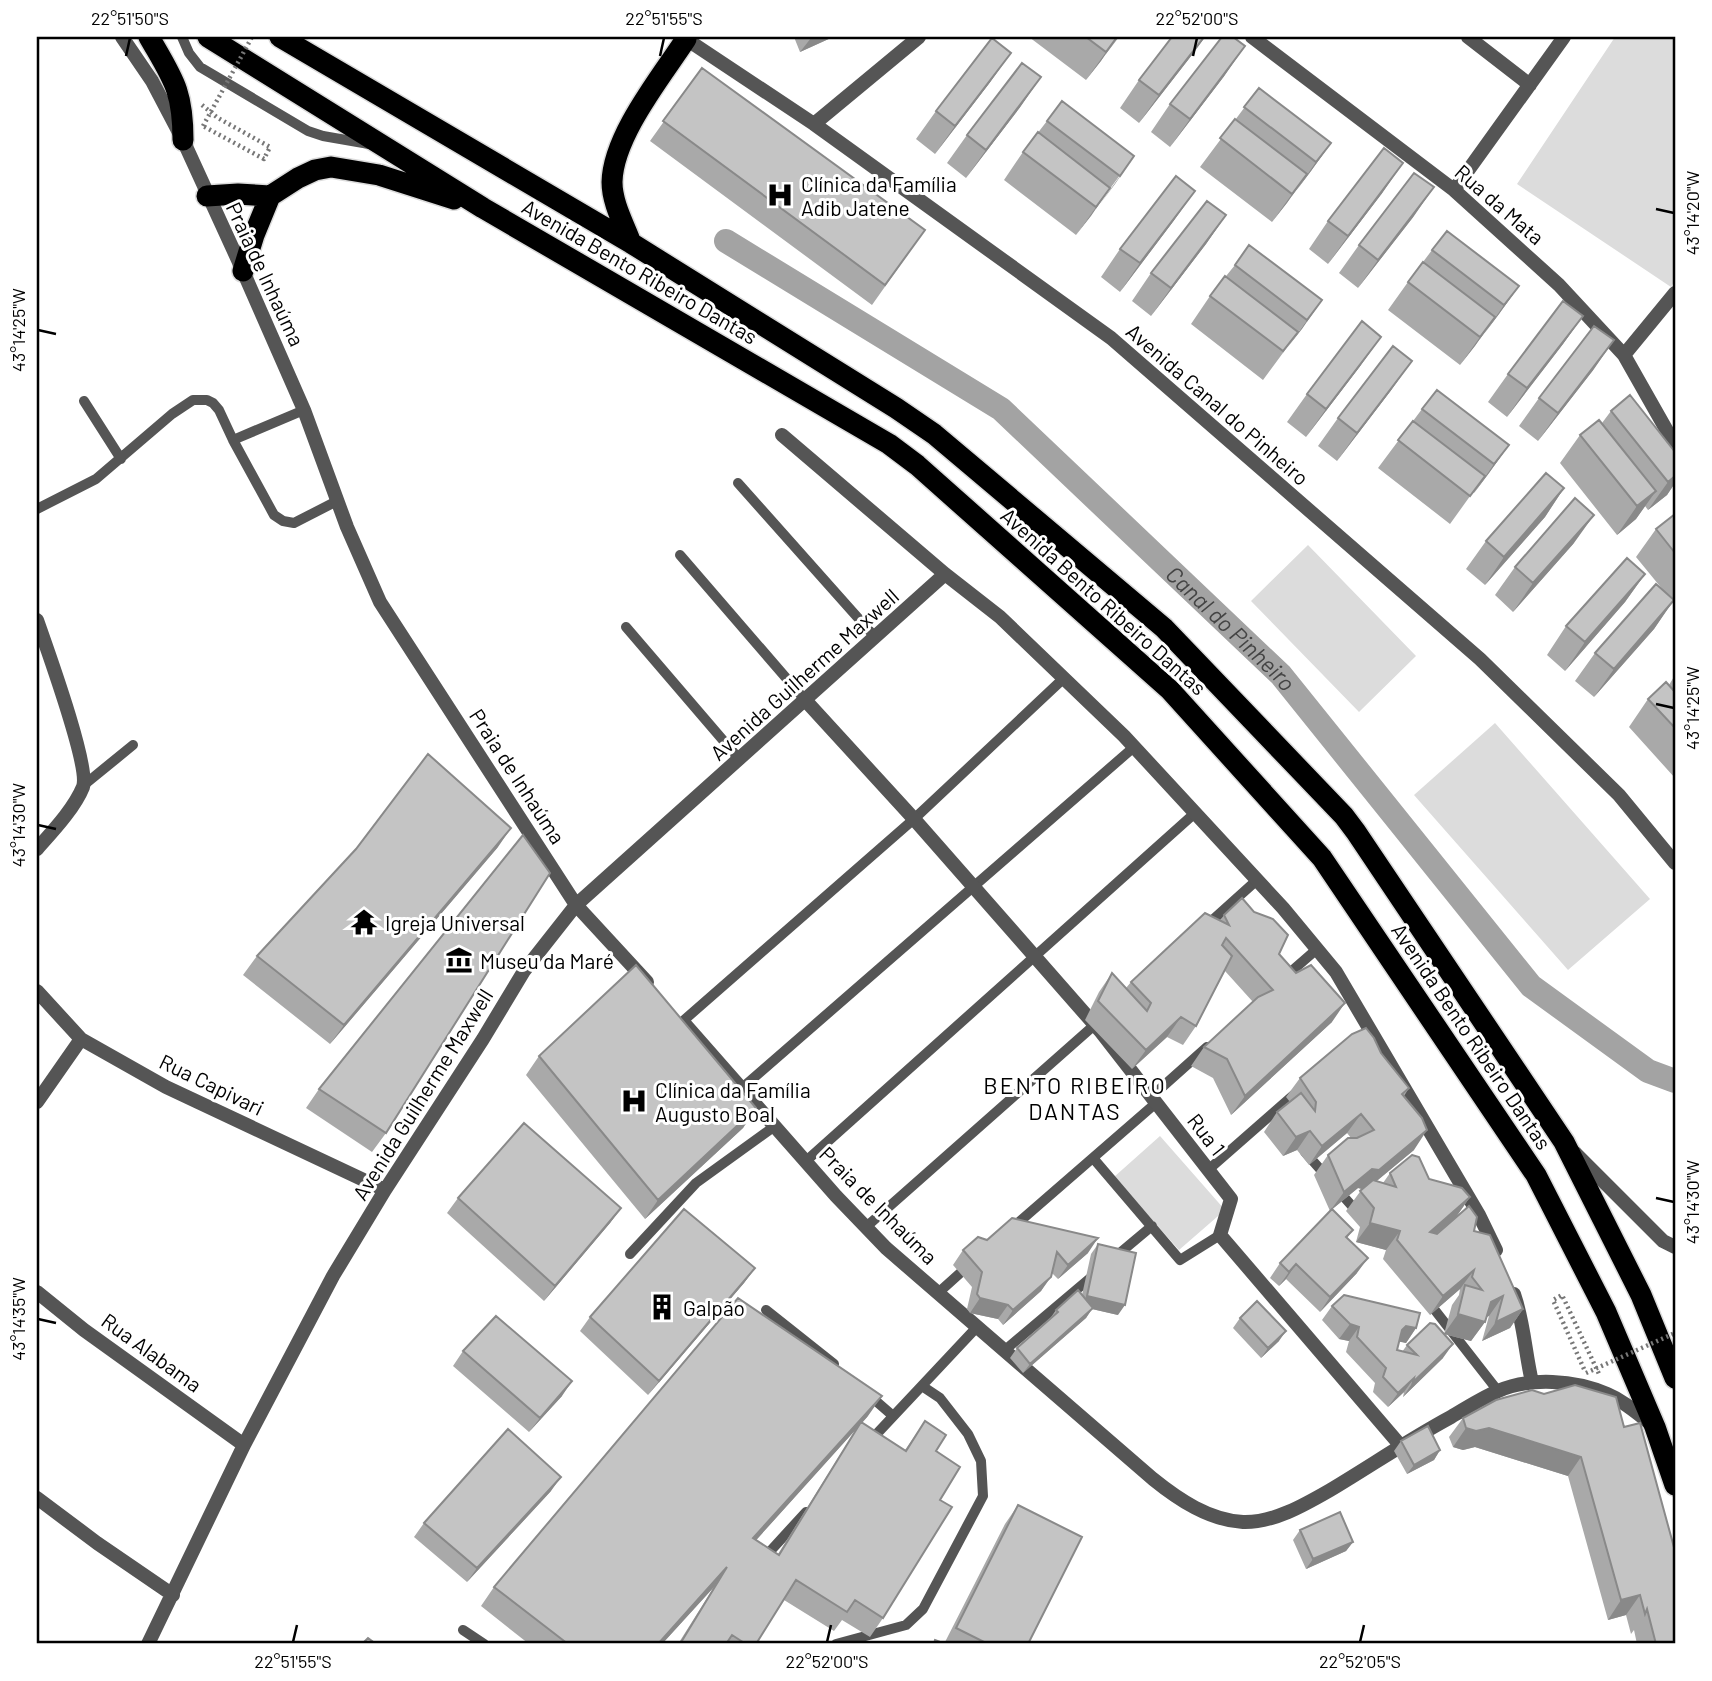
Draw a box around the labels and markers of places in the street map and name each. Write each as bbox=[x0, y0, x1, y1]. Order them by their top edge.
place label: Clínica da Família Adib Jatene bbox=[801, 171, 957, 220]
hospital icon: Clínica da Família Adib Jatene bbox=[765, 180, 795, 210]
temple icon: Igreja Universal bbox=[349, 907, 379, 937]
place label: Igreja Universal bbox=[385, 910, 525, 935]
museum icon: Museu da Maré bbox=[444, 945, 474, 975]
place label: Museu da Maré bbox=[480, 948, 614, 973]
place label: Clínica da Família Augusto Boal bbox=[655, 1077, 811, 1126]
hospital icon: Clínica da Família Augusto Boal bbox=[619, 1086, 649, 1116]
building icon: Galpão bbox=[647, 1292, 677, 1322]
place label: Galpão bbox=[683, 1295, 745, 1320]

